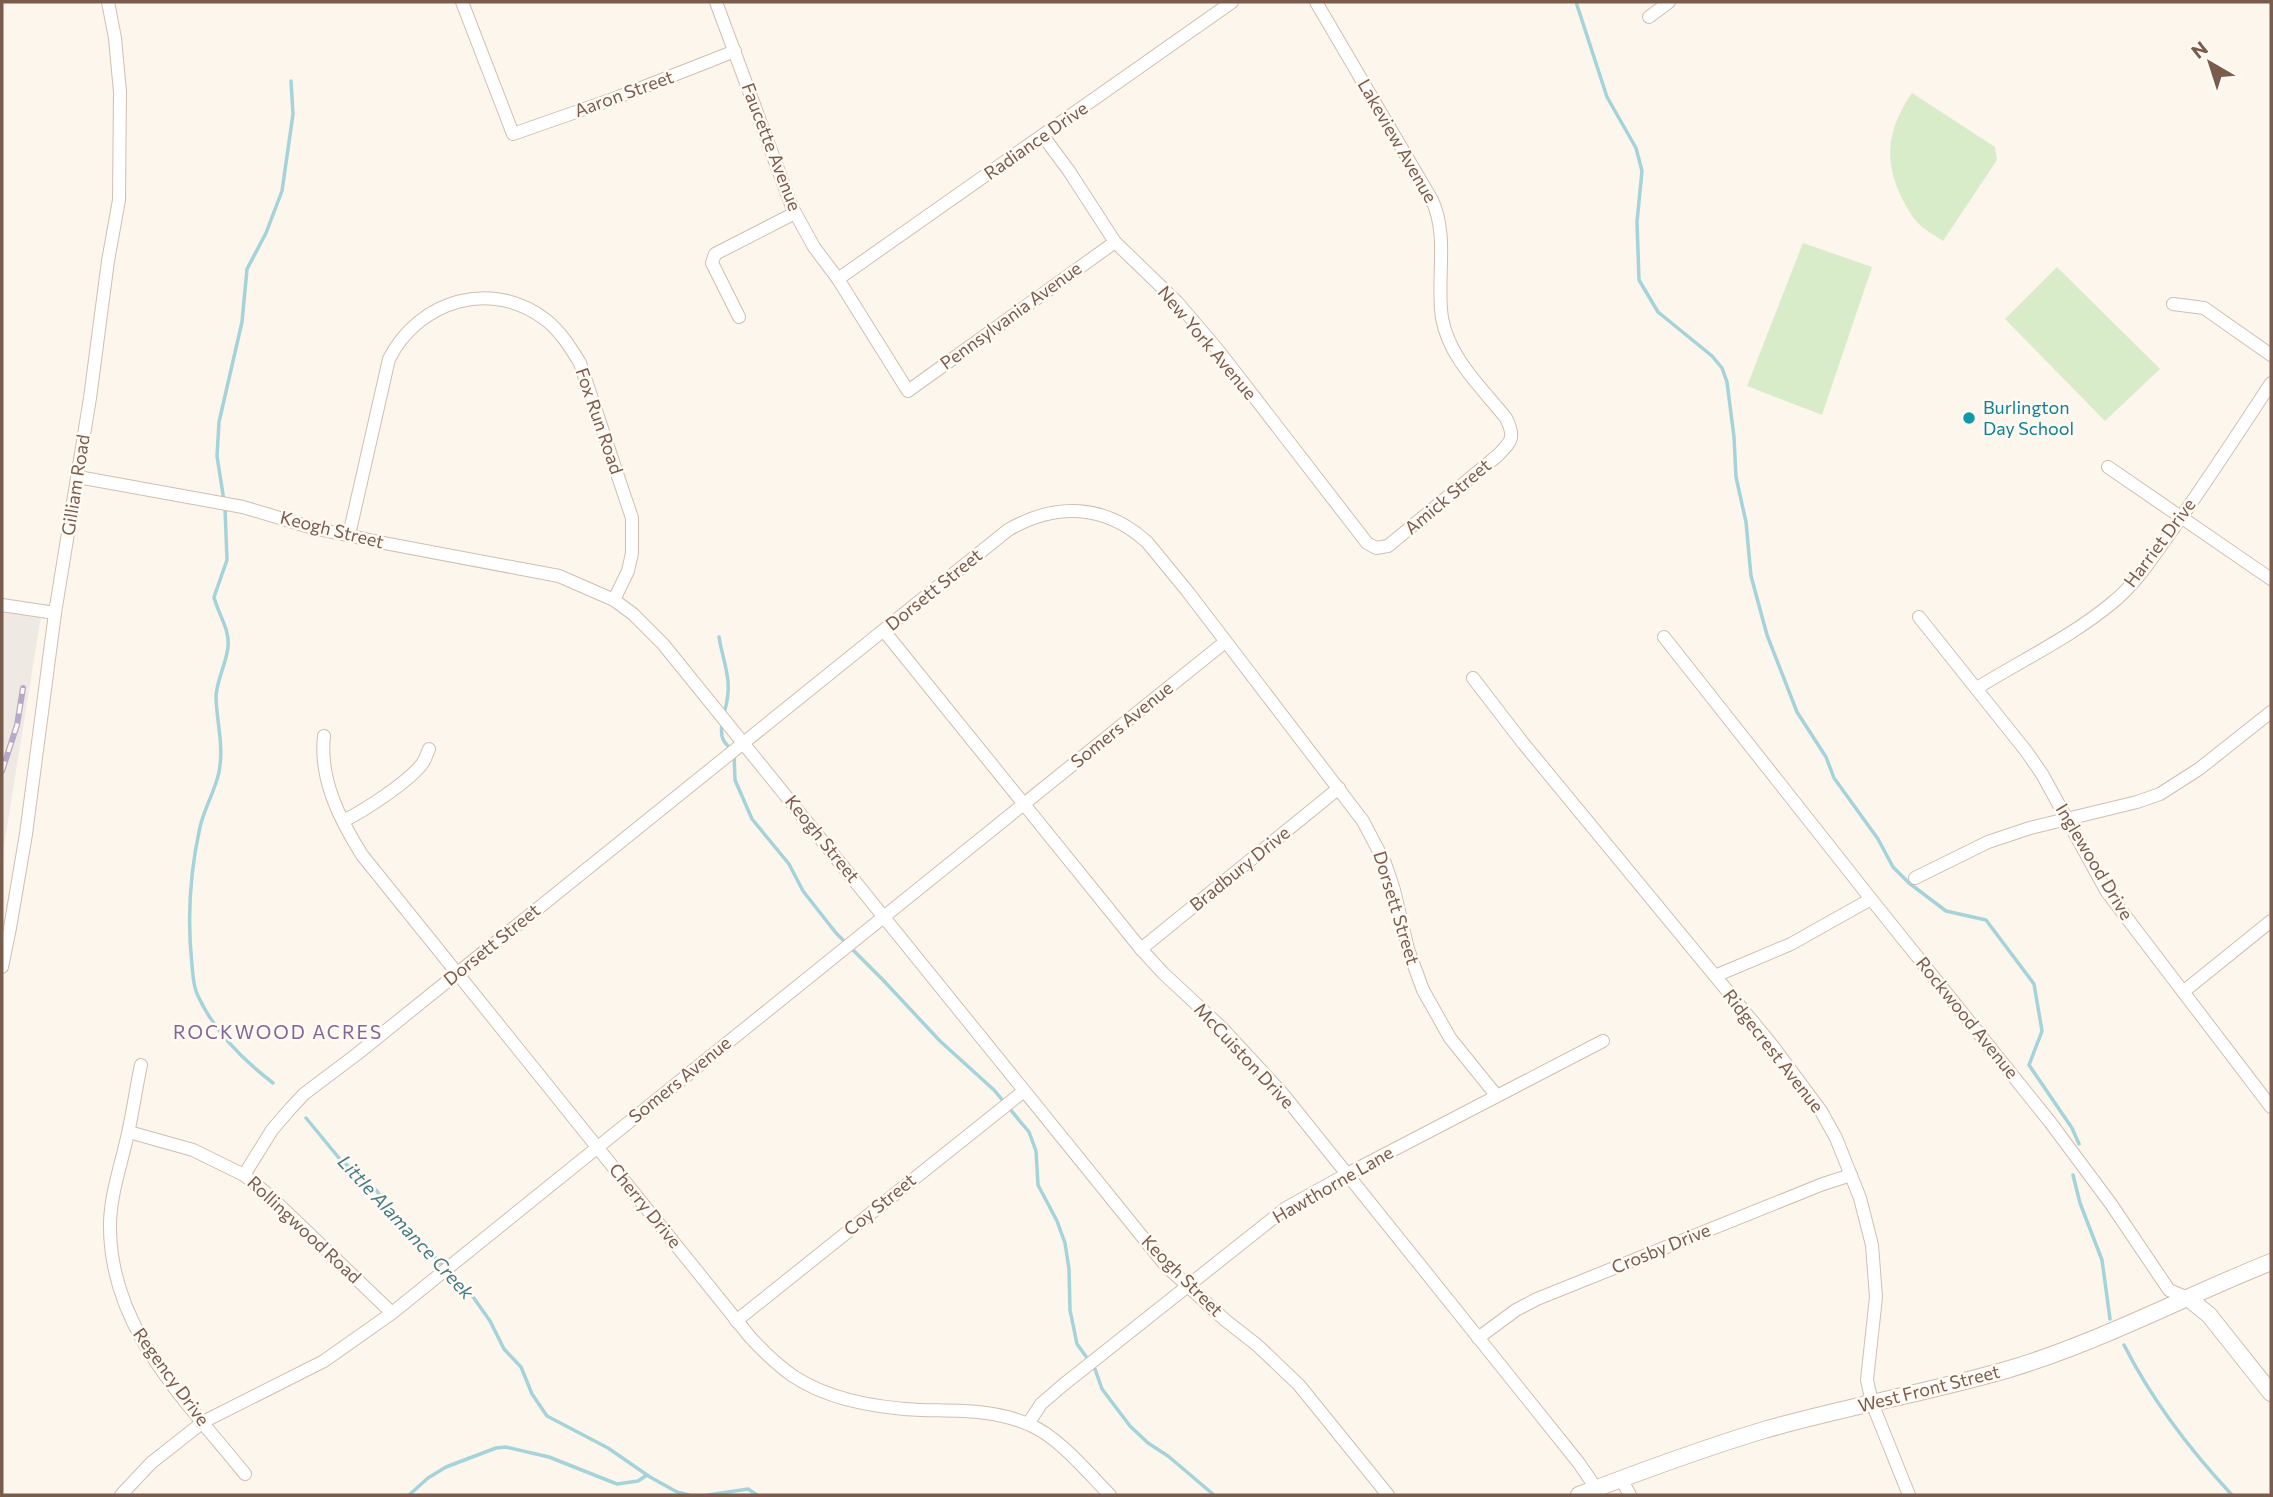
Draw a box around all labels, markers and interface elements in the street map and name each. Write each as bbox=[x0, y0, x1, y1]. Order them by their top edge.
north arrow bbox=[2175, 28, 2245, 98]
text: N bbox=[2186, 36, 2212, 63]
street label: Aaron Street bbox=[571, 65, 676, 121]
street label: Lakeview Avenue bbox=[1354, 75, 1442, 206]
street label: Faucette Avenue bbox=[737, 80, 806, 214]
street label: Radiance Drive bbox=[979, 96, 1092, 184]
street label: Pennsylvania Avenue bbox=[935, 257, 1085, 374]
street label: New York Avenue bbox=[1154, 281, 1262, 404]
street label: Fox Run Road bbox=[571, 365, 628, 477]
place label: Burlington Day School bbox=[1983, 396, 2074, 439]
marker: Burlington Day School bbox=[1961, 410, 1977, 426]
street label: Gilliam Road bbox=[56, 433, 94, 537]
street label: Amick Street bbox=[1400, 454, 1495, 539]
street label: Harriet Drive bbox=[2119, 494, 2200, 591]
street label: Keogh Street bbox=[278, 506, 386, 553]
street label: Dorsett Street bbox=[881, 544, 986, 635]
street label: Somers Avenue bbox=[1066, 676, 1177, 772]
street label: Keogh Street bbox=[781, 790, 865, 887]
street label: Inglewood Drive bbox=[2051, 799, 2138, 924]
street label: Bradbury Drive bbox=[1185, 821, 1294, 915]
street label: Dorsett Street bbox=[1369, 848, 1425, 967]
street label: Dorsett Street bbox=[439, 899, 544, 990]
street label: Rockwood Avenue bbox=[1912, 952, 2024, 1083]
street label: Ridgecrest Avenue bbox=[1719, 984, 1829, 1116]
street label: McCuiston Drive bbox=[1190, 998, 1299, 1113]
district label: ROCKWOOD ACRES bbox=[173, 1020, 383, 1043]
street label: Somers Avenue bbox=[624, 1031, 735, 1127]
street label: Hawthorne Lane bbox=[1268, 1141, 1397, 1228]
water label: Little Alamance Creek bbox=[334, 1150, 480, 1304]
street label: Cherry Drive bbox=[605, 1159, 687, 1252]
street label: Coy Street bbox=[839, 1168, 920, 1240]
street label: Rollingwood Road bbox=[243, 1171, 366, 1288]
street label: Crosby Drive bbox=[1608, 1218, 1713, 1278]
street label: Keogh Street bbox=[1137, 1230, 1228, 1321]
street label: Regency Drive bbox=[129, 1323, 215, 1430]
street label: West Front Street bbox=[1856, 1360, 2002, 1416]

